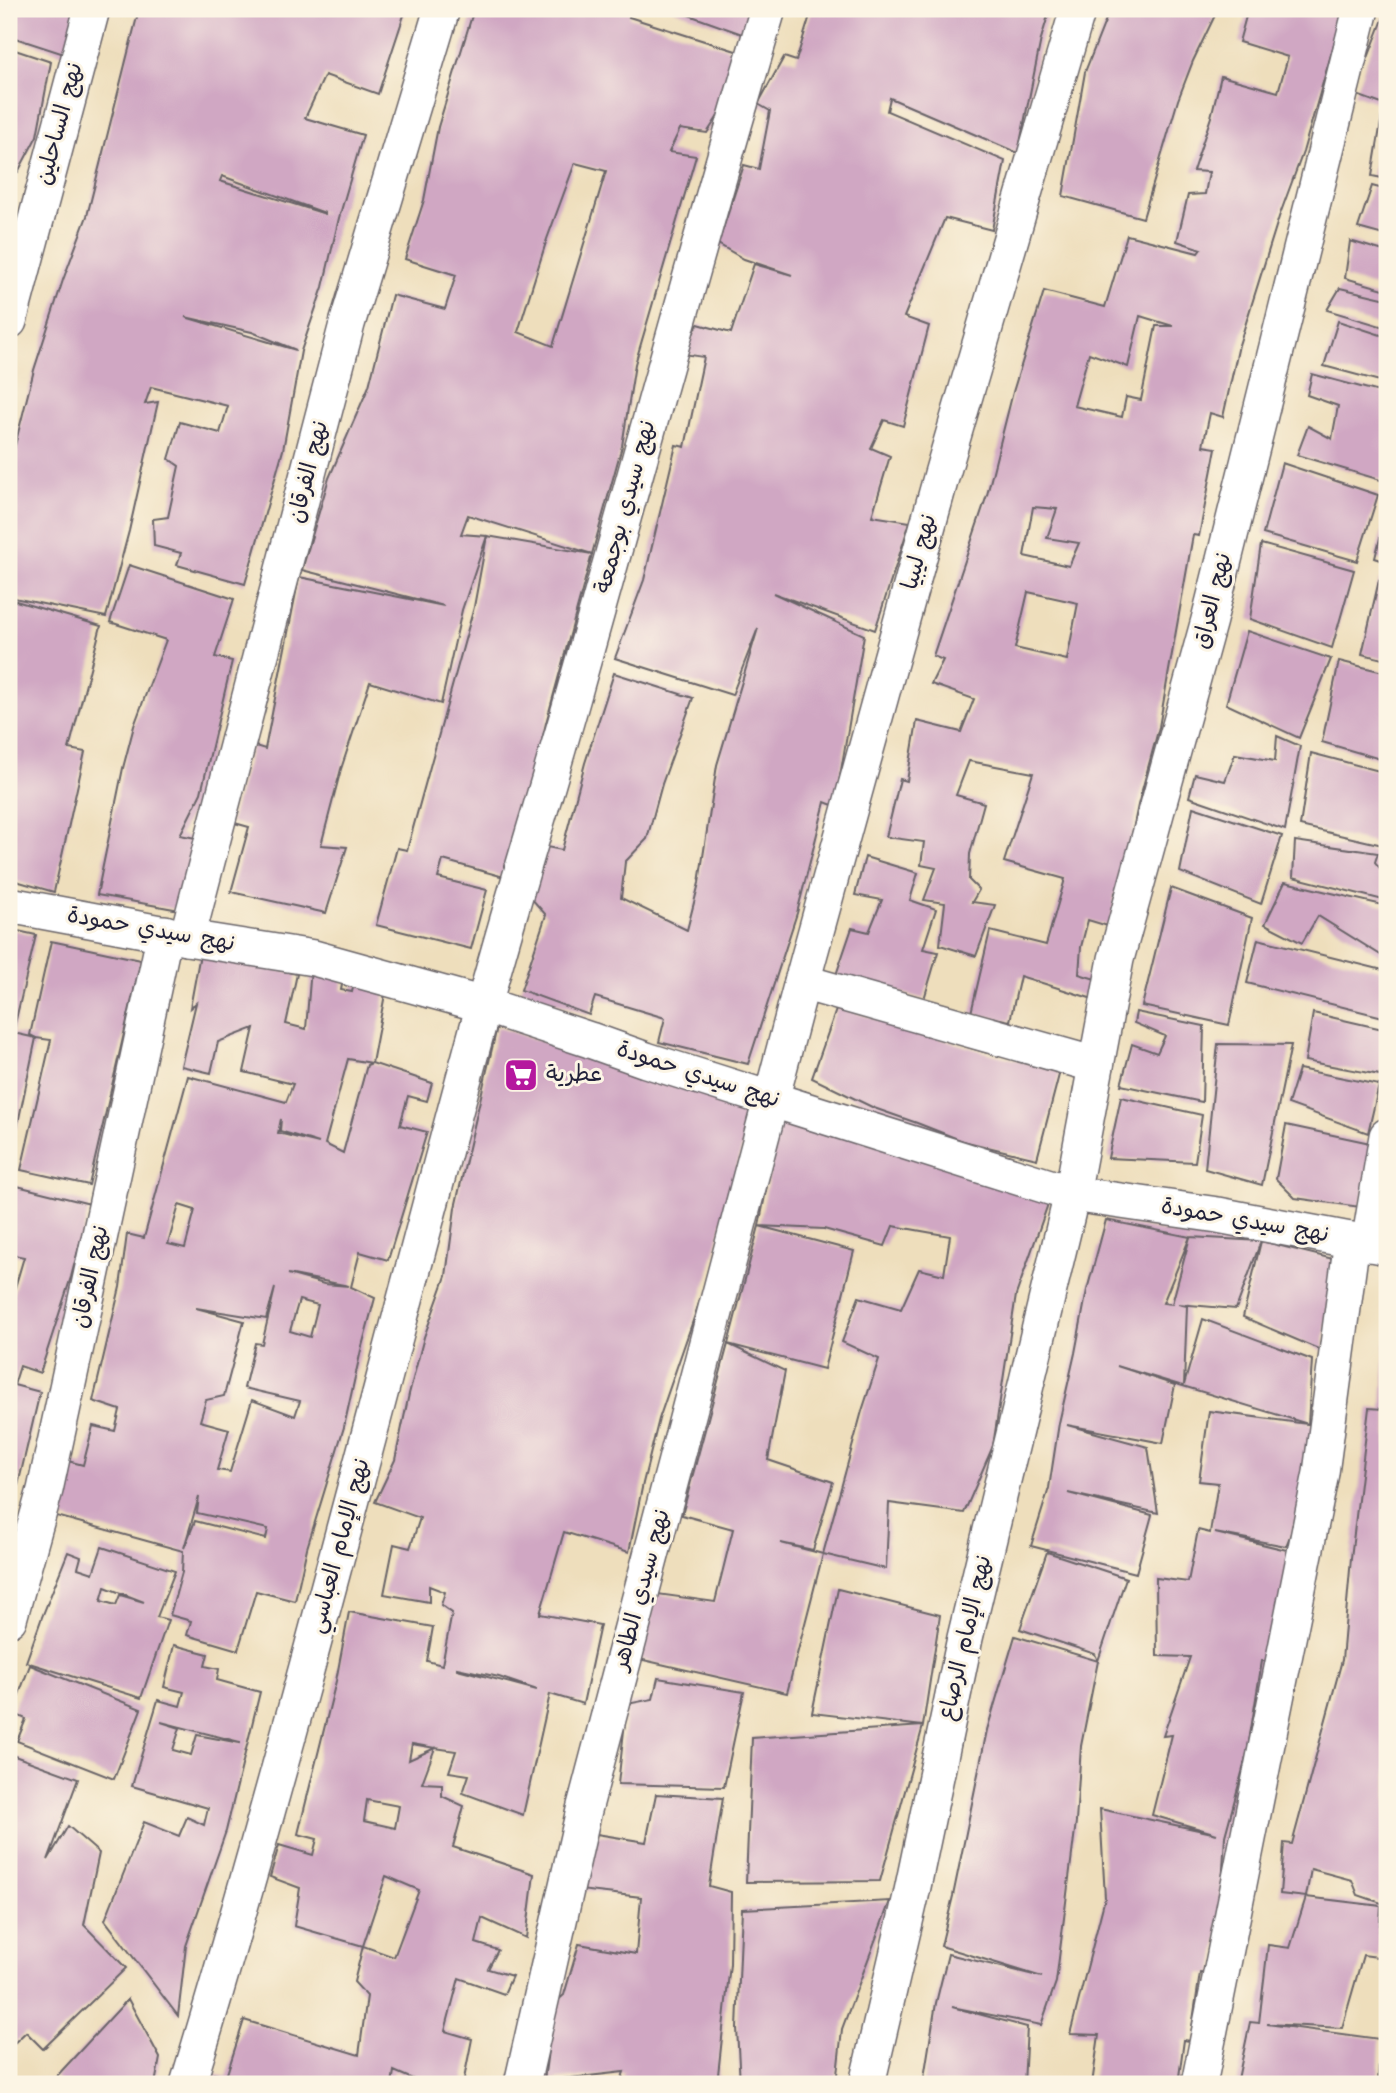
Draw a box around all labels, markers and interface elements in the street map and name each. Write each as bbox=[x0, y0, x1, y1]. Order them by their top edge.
street label: نهج الساحلين bbox=[26, 59, 94, 189]
street label: نهج سيدي بوجمعة bbox=[586, 416, 666, 598]
street label: نهج الفرقان bbox=[279, 417, 339, 527]
street label: نهج ليبيا bbox=[893, 510, 947, 594]
street label: نهج العراق bbox=[1184, 549, 1242, 653]
street label: نهج سيدي حمودة bbox=[64, 898, 238, 962]
street label: نهج سيدي حمودة bbox=[612, 1032, 784, 1118]
supermarket icon: عطرية bbox=[502, 1056, 540, 1094]
place label: عطرية bbox=[546, 1057, 602, 1093]
street label: نهج سيدي حمودة bbox=[1158, 1189, 1332, 1253]
street label: نهج الفرقان bbox=[63, 1222, 119, 1332]
street label: نهج الإمام العباسي bbox=[299, 1454, 382, 1638]
street label: نهج سيدي الطاهر bbox=[603, 1505, 681, 1677]
street label: نهج الإمام الرصاع bbox=[929, 1552, 1003, 1724]

